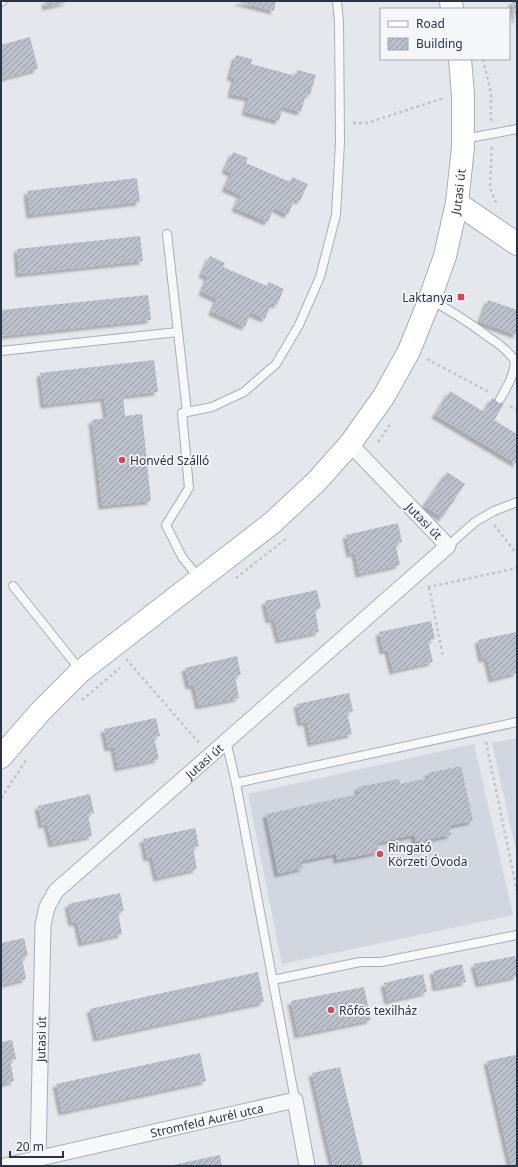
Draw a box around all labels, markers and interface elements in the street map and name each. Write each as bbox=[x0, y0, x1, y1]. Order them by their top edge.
legend bbox=[380, 8, 510, 60]
text: Road bbox=[416, 15, 445, 32]
text: Building bbox=[416, 35, 463, 52]
street label: Jutasi út bbox=[446, 167, 469, 217]
place label: Laktanya bbox=[402, 289, 453, 306]
marker: Laktanya bbox=[456, 292, 466, 302]
place label: Honvéd Szálló bbox=[130, 452, 209, 469]
marker: Honvéd Szálló bbox=[117, 455, 127, 465]
street label: Jutasi út bbox=[401, 498, 446, 544]
street label: Jutasi út bbox=[181, 739, 227, 783]
place label: Ringató Körzeti Óvoda bbox=[388, 839, 467, 870]
marker: Ringató Körzeti Óvoda bbox=[375, 849, 385, 859]
place label: Rőfös texilház bbox=[339, 1002, 418, 1019]
marker: Rőfös texilház bbox=[326, 1005, 336, 1015]
street label: Jutasi út bbox=[32, 1015, 50, 1063]
street label: Stromfeld Aurél utca bbox=[148, 1099, 265, 1141]
scale bar bbox=[10, 1133, 63, 1159]
text: 20 m bbox=[16, 1138, 44, 1155]

